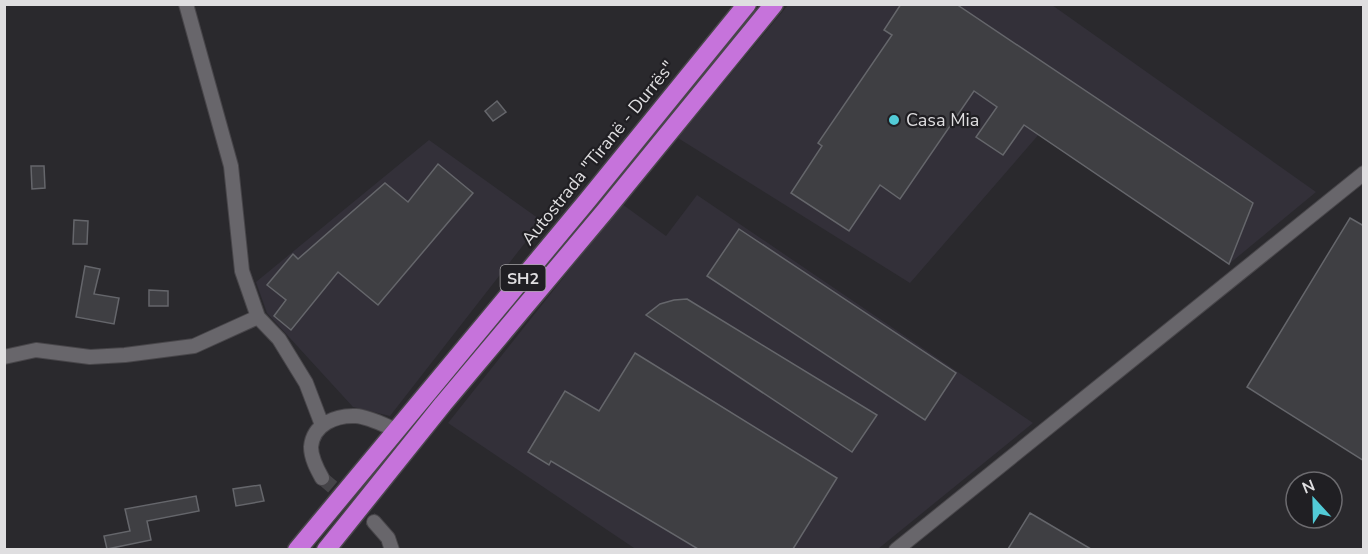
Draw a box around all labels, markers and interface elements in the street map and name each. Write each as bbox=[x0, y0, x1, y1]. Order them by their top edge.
street label: Autostrada "Tiranë - Durrës" bbox=[516, 56, 680, 250]
place label: Casa Mia bbox=[906, 108, 979, 132]
marker: Casa Mia bbox=[887, 113, 901, 127]
road number: SH2 bbox=[500, 265, 546, 291]
north arrow bbox=[1284, 470, 1344, 530]
text: N bbox=[1299, 475, 1318, 499]

